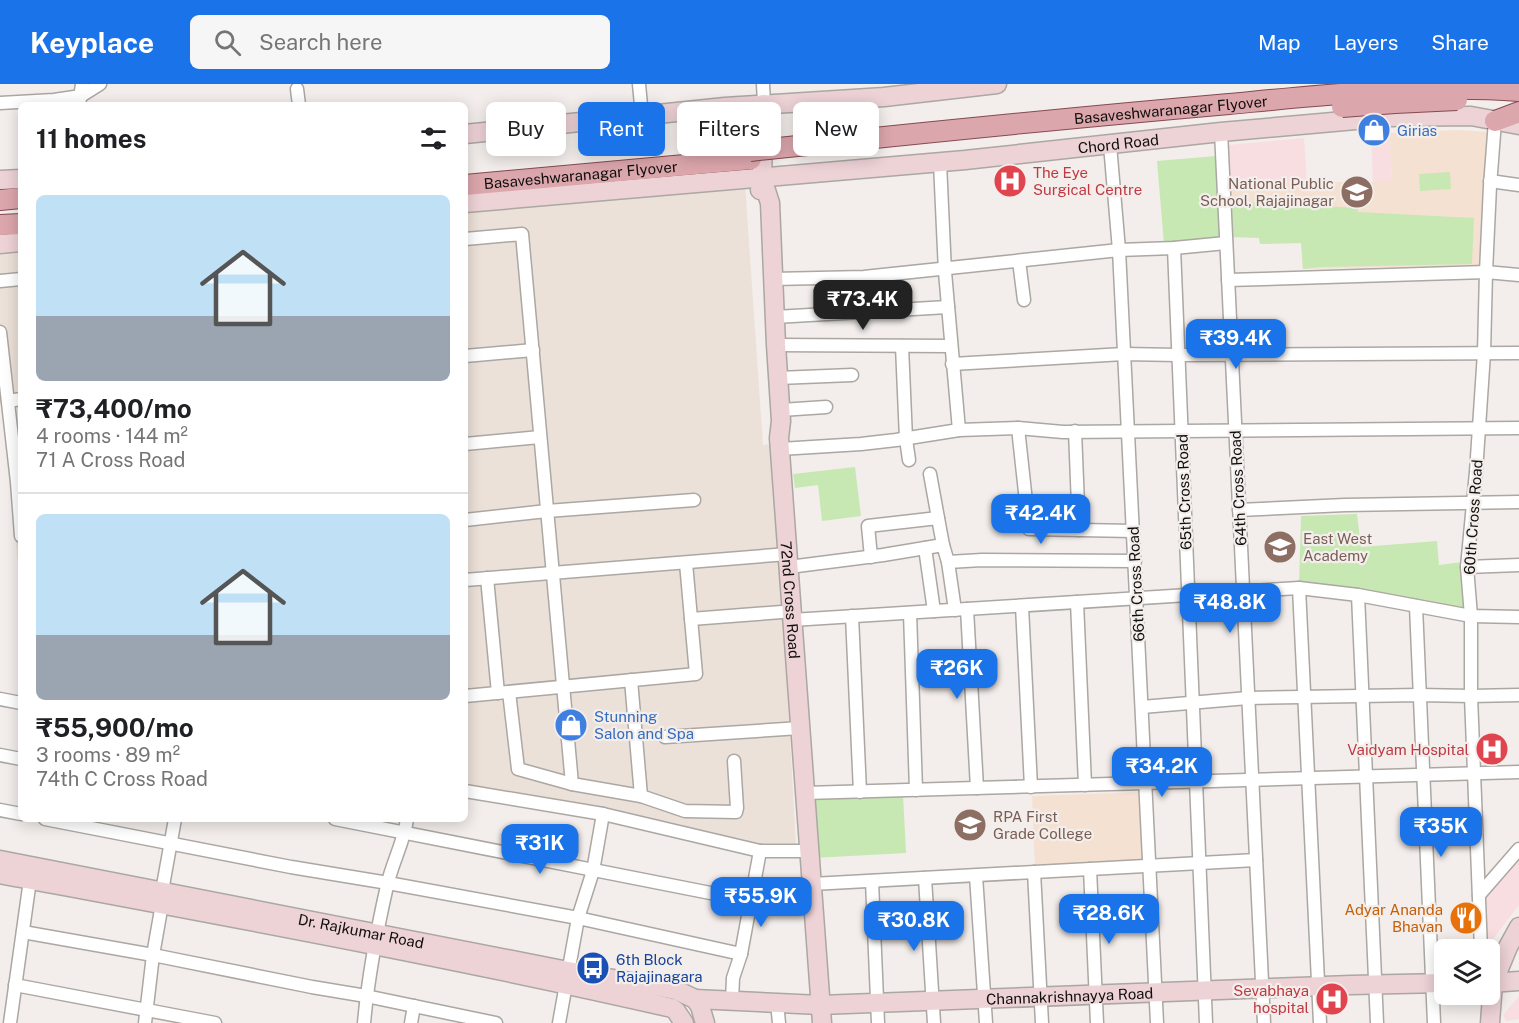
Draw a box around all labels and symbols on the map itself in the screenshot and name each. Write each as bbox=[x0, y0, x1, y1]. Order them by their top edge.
street label: Basaveshwaranagar Flyover bbox=[1073, 92, 1269, 127]
shop icon: Girias bbox=[1356, 112, 1392, 148]
place label: Girias bbox=[1397, 122, 1437, 139]
street label: Chord Road bbox=[1077, 130, 1160, 156]
street label: Basaveshwaranagar Flyover bbox=[483, 157, 678, 192]
hospital icon: The Eye Surgical Centre bbox=[992, 163, 1028, 199]
place label: The Eye Surgical Centre bbox=[1033, 164, 1142, 198]
school or university icon: National Public School, Rajajinagar bbox=[1339, 174, 1375, 210]
place label: National Public School, Rajajinagar bbox=[1200, 175, 1334, 209]
pin: ₹73.4K bbox=[814, 280, 912, 331]
pin: ₹39.4K bbox=[1187, 319, 1285, 370]
street label: 64th Cross Road bbox=[1226, 430, 1250, 546]
street label: 65th Cross Road bbox=[1173, 434, 1195, 550]
street label: 60th Cross Road bbox=[1460, 459, 1486, 575]
pin: ₹42.4K bbox=[992, 494, 1090, 545]
street label: 66th Cross Road bbox=[1124, 526, 1148, 642]
school or university icon: East West Academy bbox=[1262, 529, 1298, 565]
place label: East West Academy bbox=[1303, 530, 1372, 564]
street label: 72nd Cross Road bbox=[778, 540, 804, 659]
pin: ₹48.8K bbox=[1181, 583, 1279, 634]
pin: ₹26K bbox=[921, 649, 993, 700]
shop icon: Stunning Salon and Spa bbox=[553, 707, 589, 743]
place label: Stunning Salon and Spa bbox=[594, 708, 694, 742]
hospital icon: Vaidyam Hospital bbox=[1474, 731, 1510, 767]
place label: Vaidyam Hospital bbox=[1347, 741, 1469, 758]
pin: ₹34.2K bbox=[1113, 747, 1211, 798]
school or university icon: RPA First Grade College bbox=[952, 807, 988, 843]
pin: ₹35K bbox=[1405, 807, 1477, 858]
place label: RPA First Grade College bbox=[993, 808, 1092, 842]
pin: ₹31K bbox=[504, 824, 576, 875]
pin: ₹55.9K bbox=[712, 877, 810, 928]
pin: ₹28.6K bbox=[1060, 894, 1158, 945]
restaurant icon: Adyar Ananda Bhavan bbox=[1448, 900, 1484, 936]
pin: ₹30.8K bbox=[865, 901, 963, 952]
place label: Adyar Ananda Bhavan bbox=[1344, 901, 1443, 935]
street label: Dr. Rajkumar Road bbox=[297, 910, 426, 951]
bus stop icon: 6th Block Rajajinagara bbox=[575, 950, 611, 986]
place label: 6th Block Rajajinagara bbox=[616, 951, 703, 985]
hospital icon: Sevabhaya hospital bbox=[1314, 981, 1350, 1017]
place label: Sevabhaya hospital bbox=[1233, 982, 1309, 1016]
street label: Channakrishnayya Road bbox=[986, 984, 1154, 1007]

